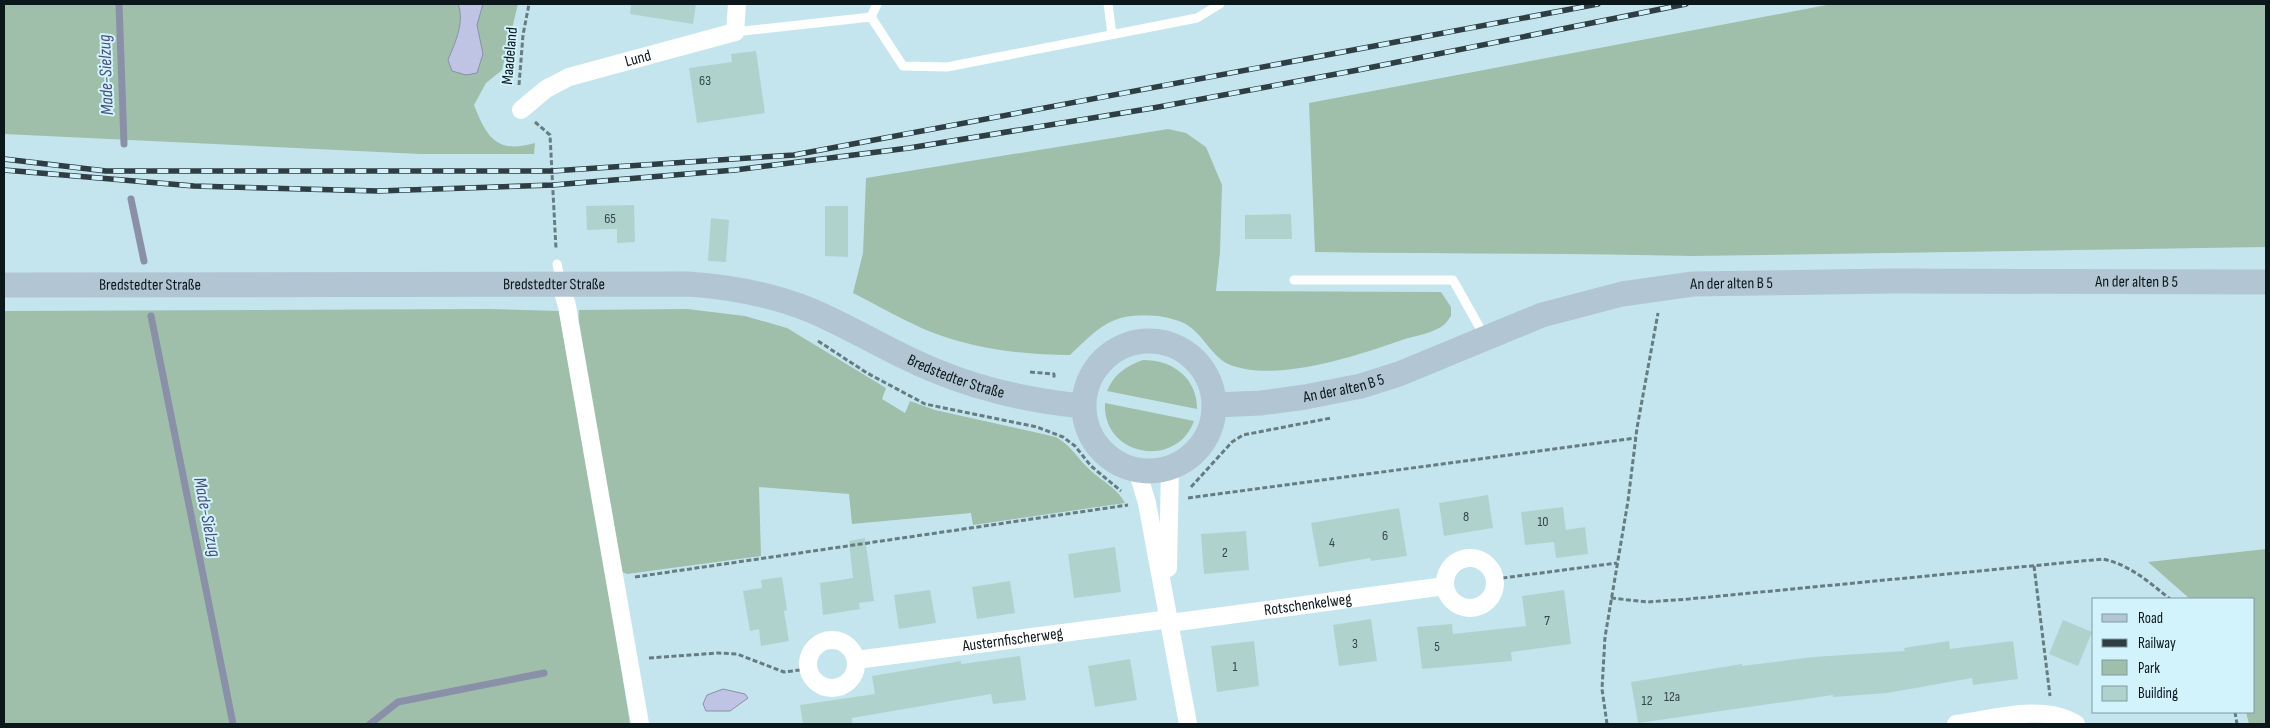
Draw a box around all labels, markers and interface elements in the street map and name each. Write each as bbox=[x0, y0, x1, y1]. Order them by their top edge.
street label: Maadeland bbox=[498, 26, 522, 86]
water label: Made-Sielzug bbox=[94, 34, 118, 116]
street label: Lund bbox=[623, 46, 653, 71]
house number: 63 bbox=[699, 72, 711, 89]
house number: 65 bbox=[604, 210, 616, 227]
street label: An der alten B 5 bbox=[2094, 272, 2178, 291]
street label: An der alten B 5 bbox=[1689, 273, 1773, 294]
street label: Bredstedter Straße bbox=[99, 275, 201, 294]
street label: Bredstedter Straße bbox=[503, 275, 605, 294]
street label: Bredstedter Straße bbox=[904, 350, 1006, 402]
street label: An der alten B 5 bbox=[1300, 370, 1387, 407]
water label: Made-Sielzug bbox=[189, 475, 225, 559]
house number: 8 bbox=[1463, 508, 1469, 525]
house number: 10 bbox=[1537, 513, 1549, 530]
house number: 6 bbox=[1382, 527, 1388, 544]
house number: 4 bbox=[1329, 534, 1335, 551]
house number: 2 bbox=[1222, 544, 1228, 561]
street label: Rotschenkelweg bbox=[1263, 589, 1353, 620]
legend bbox=[2092, 598, 2255, 713]
text: Road bbox=[2138, 609, 2163, 628]
house number: 7 bbox=[1544, 612, 1550, 629]
street label: Austernfischerweg bbox=[960, 624, 1064, 656]
text: Railway bbox=[2138, 634, 2176, 653]
house number: 3 bbox=[1352, 635, 1358, 652]
house number: 5 bbox=[1434, 638, 1440, 655]
house number: 1 bbox=[1233, 658, 1238, 675]
text: Park bbox=[2138, 659, 2160, 678]
text: Building bbox=[2138, 684, 2178, 703]
house number: 12a bbox=[1664, 688, 1680, 705]
house number: 12 bbox=[1642, 692, 1653, 709]

